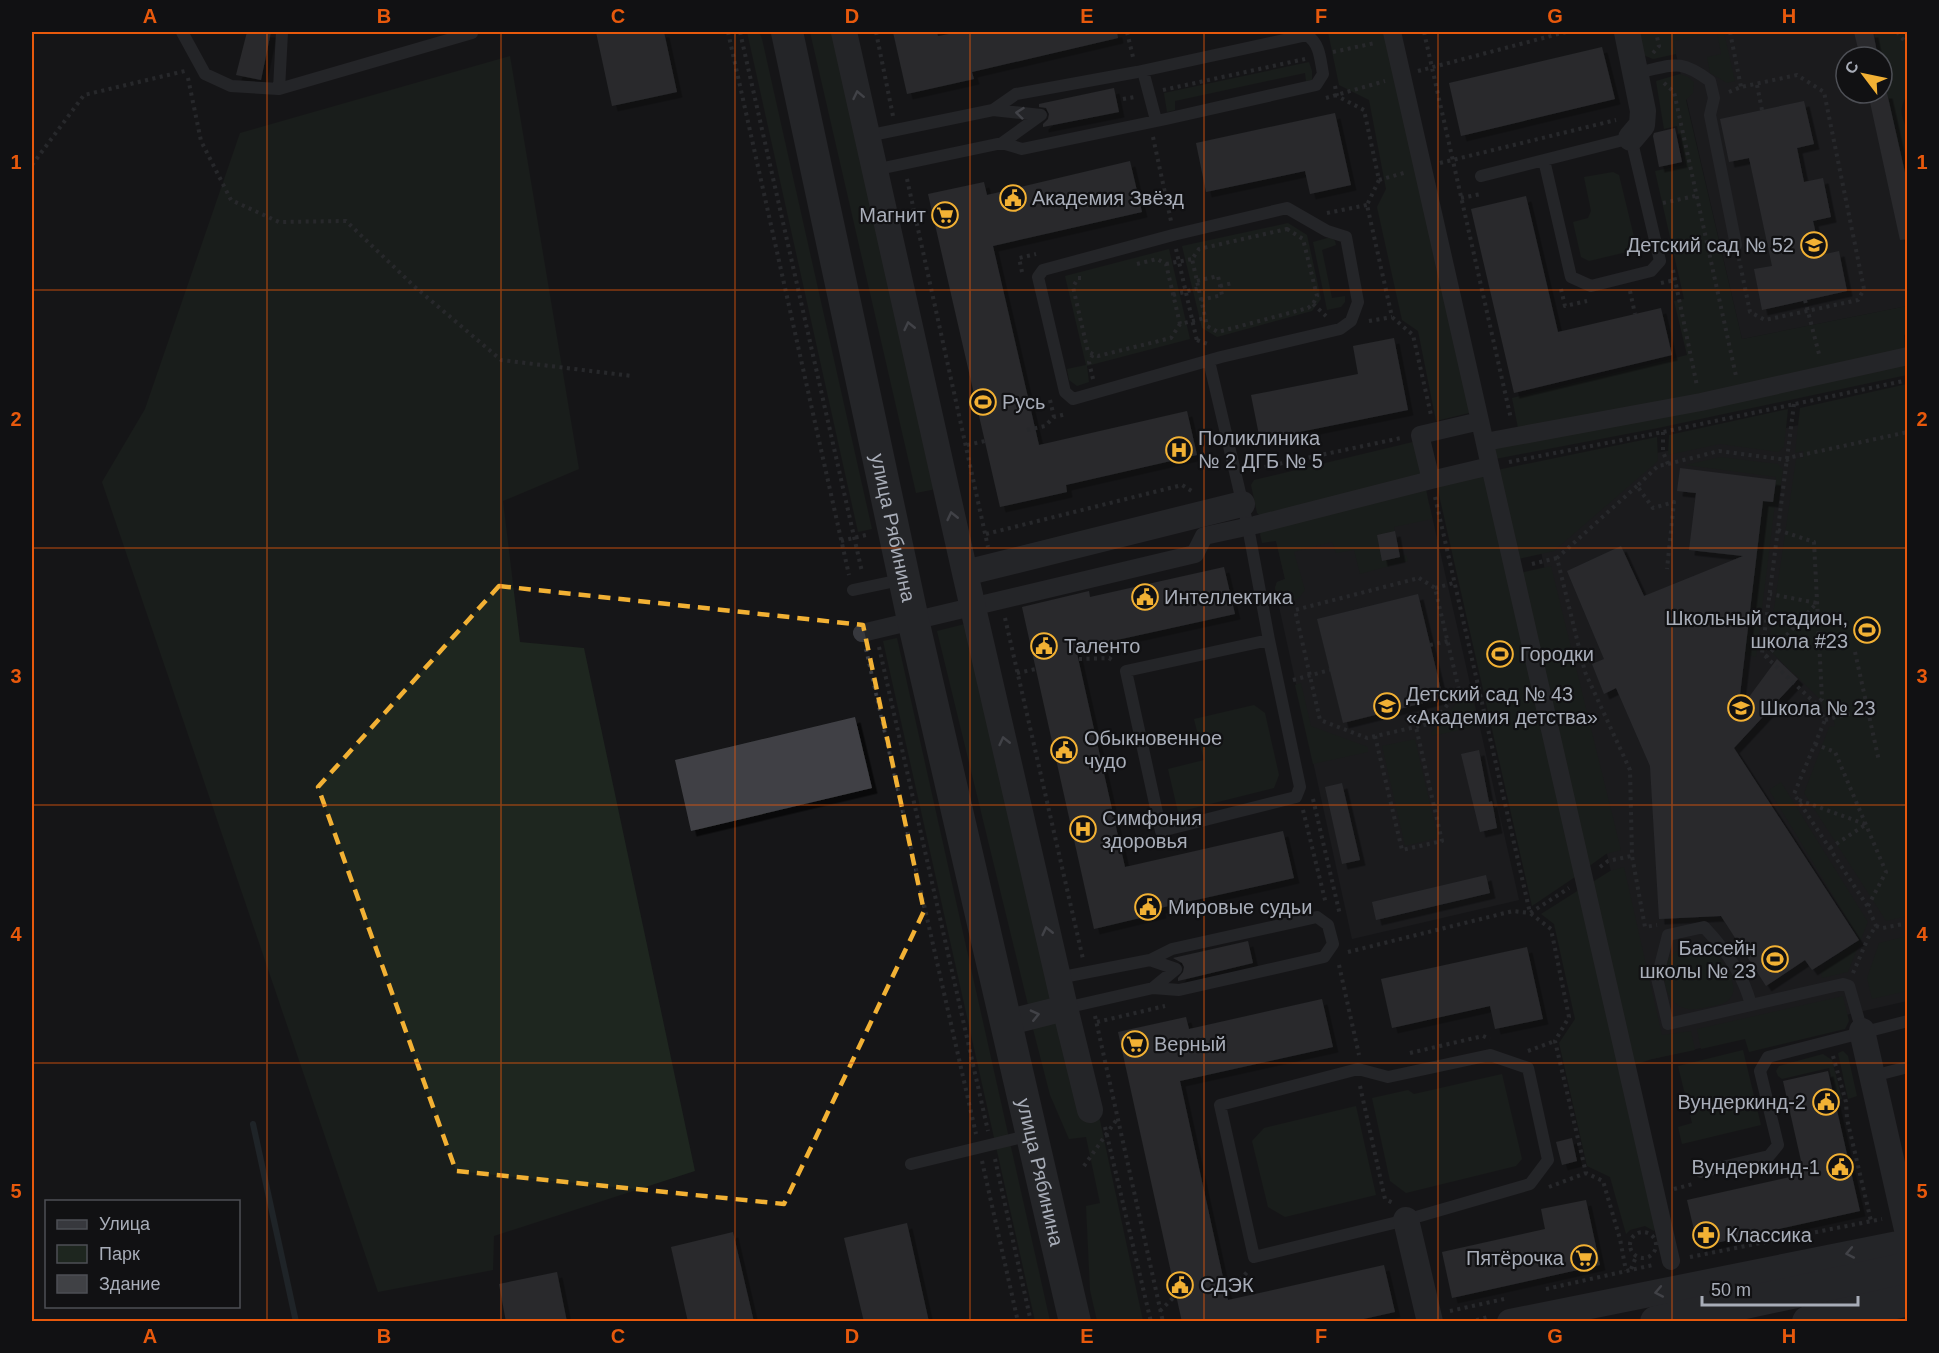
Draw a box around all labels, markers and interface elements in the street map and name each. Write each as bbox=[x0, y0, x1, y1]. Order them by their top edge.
text: A bbox=[143, 5, 157, 27]
text: B bbox=[377, 5, 391, 27]
text: C bbox=[611, 5, 625, 27]
text: D bbox=[845, 5, 859, 27]
text: E bbox=[1080, 5, 1094, 27]
text: F bbox=[1315, 5, 1327, 27]
text: G bbox=[1547, 5, 1563, 27]
text: H bbox=[1782, 5, 1796, 27]
north arrow bbox=[1834, 45, 1894, 105]
text: С bbox=[1841, 58, 1862, 77]
one-way arrow bbox=[852, 90, 865, 100]
one-way arrow bbox=[1015, 107, 1025, 120]
text: 1 bbox=[10, 151, 22, 173]
text: 1 bbox=[1916, 151, 1928, 173]
public building icon: Академия Звёзд bbox=[998, 183, 1028, 213]
place label: Академия Звёзд bbox=[1032, 187, 1184, 209]
supermarket icon: Магнит bbox=[930, 200, 960, 230]
place label: Магнит bbox=[859, 204, 926, 226]
school or university icon: Детский сад № 52 bbox=[1799, 230, 1829, 260]
place label: Детский сад № 52 bbox=[1627, 234, 1794, 256]
one-way arrow bbox=[903, 321, 916, 331]
sports icon: Русь bbox=[968, 387, 998, 417]
place label: Русь bbox=[1002, 391, 1046, 413]
text: 2 bbox=[10, 408, 22, 430]
text: 2 bbox=[1916, 408, 1928, 430]
place label: Поликлиника № 2 ДГБ № 5 bbox=[1198, 427, 1323, 472]
hospital icon: Поликлиника № 2 ДГБ № 5 bbox=[1164, 435, 1194, 465]
street label: улица Рябинина bbox=[867, 452, 920, 605]
one-way arrow bbox=[947, 511, 960, 521]
public building icon: Интеллектика bbox=[1130, 582, 1160, 612]
place label: Интеллектика bbox=[1164, 586, 1294, 608]
place label: Школьный стадион, школа #23 bbox=[1665, 607, 1848, 652]
sports icon: Школьный стадион, школа #23 bbox=[1852, 615, 1882, 645]
public building icon: Таленто bbox=[1029, 631, 1059, 661]
place label: Таленто bbox=[1064, 635, 1140, 657]
sports icon: Городки bbox=[1485, 639, 1515, 669]
place label: Городки bbox=[1520, 643, 1594, 665]
text: 3 bbox=[10, 665, 22, 687]
text: 3 bbox=[1916, 665, 1928, 687]
place label: Детский сад № 43 «Академия детства» bbox=[1406, 683, 1598, 728]
school or university icon: Детский сад № 43 «Академия детства» bbox=[1372, 691, 1402, 721]
school or university icon: Школа № 23 bbox=[1726, 693, 1756, 723]
place label: Школа № 23 bbox=[1760, 697, 1876, 719]
place label: Обыкновенное чудо bbox=[1084, 727, 1222, 772]
public building icon: Обыкновенное чудо bbox=[1049, 735, 1079, 765]
one-way arrow bbox=[998, 736, 1011, 746]
place label: Симфония здоровья bbox=[1102, 807, 1202, 852]
hospital icon: Симфония здоровья bbox=[1068, 814, 1098, 844]
public building icon: Мировые судьи bbox=[1133, 892, 1163, 922]
place label: Мировые судьи bbox=[1168, 896, 1312, 918]
text: 4 bbox=[10, 923, 22, 945]
text: 4 bbox=[1916, 923, 1928, 945]
one-way arrow bbox=[1041, 926, 1054, 936]
place label: Бассейн школы № 23 bbox=[1639, 937, 1756, 982]
sports icon: Бассейн школы № 23 bbox=[1760, 944, 1790, 974]
one-way arrow bbox=[1030, 1010, 1040, 1023]
supermarket icon: Верный bbox=[1120, 1029, 1150, 1059]
place label: Верный bbox=[1154, 1033, 1226, 1055]
public building icon: Вундеркинд-2 bbox=[1811, 1087, 1841, 1117]
place label: Вундеркинд-2 bbox=[1678, 1091, 1806, 1113]
street label: улица Рябинина bbox=[1013, 1096, 1068, 1249]
public building icon: Вундеркинд-1 bbox=[1825, 1152, 1855, 1182]
place label: Вундеркинд-1 bbox=[1692, 1156, 1820, 1178]
text: 5 bbox=[10, 1180, 22, 1202]
text: 5 bbox=[1916, 1180, 1928, 1202]
legend bbox=[45, 1200, 240, 1308]
text: Улица bbox=[99, 1214, 151, 1234]
pharmacy icon: Классика bbox=[1691, 1220, 1721, 1250]
place label: Классика bbox=[1726, 1224, 1813, 1246]
supermarket icon: Пятёрочка bbox=[1569, 1243, 1599, 1273]
text: Парк bbox=[99, 1244, 140, 1264]
one-way arrow bbox=[1845, 1246, 1855, 1259]
place label: Пятёрочка bbox=[1466, 1247, 1565, 1269]
scale bar bbox=[1702, 1269, 1858, 1307]
public building icon: СДЭК bbox=[1165, 1270, 1195, 1300]
text: Здание bbox=[99, 1274, 160, 1294]
place label: СДЭК bbox=[1200, 1274, 1254, 1296]
text: 50 m bbox=[1711, 1280, 1751, 1300]
one-way arrow bbox=[1654, 1285, 1664, 1298]
text: A bbox=[143, 1325, 157, 1347]
text: B bbox=[377, 1325, 391, 1347]
text: C bbox=[611, 1325, 625, 1347]
text: D bbox=[845, 1325, 859, 1347]
text: E bbox=[1080, 1325, 1094, 1347]
text: F bbox=[1315, 1325, 1327, 1347]
text: G bbox=[1547, 1325, 1563, 1347]
text: H bbox=[1782, 1325, 1796, 1347]

